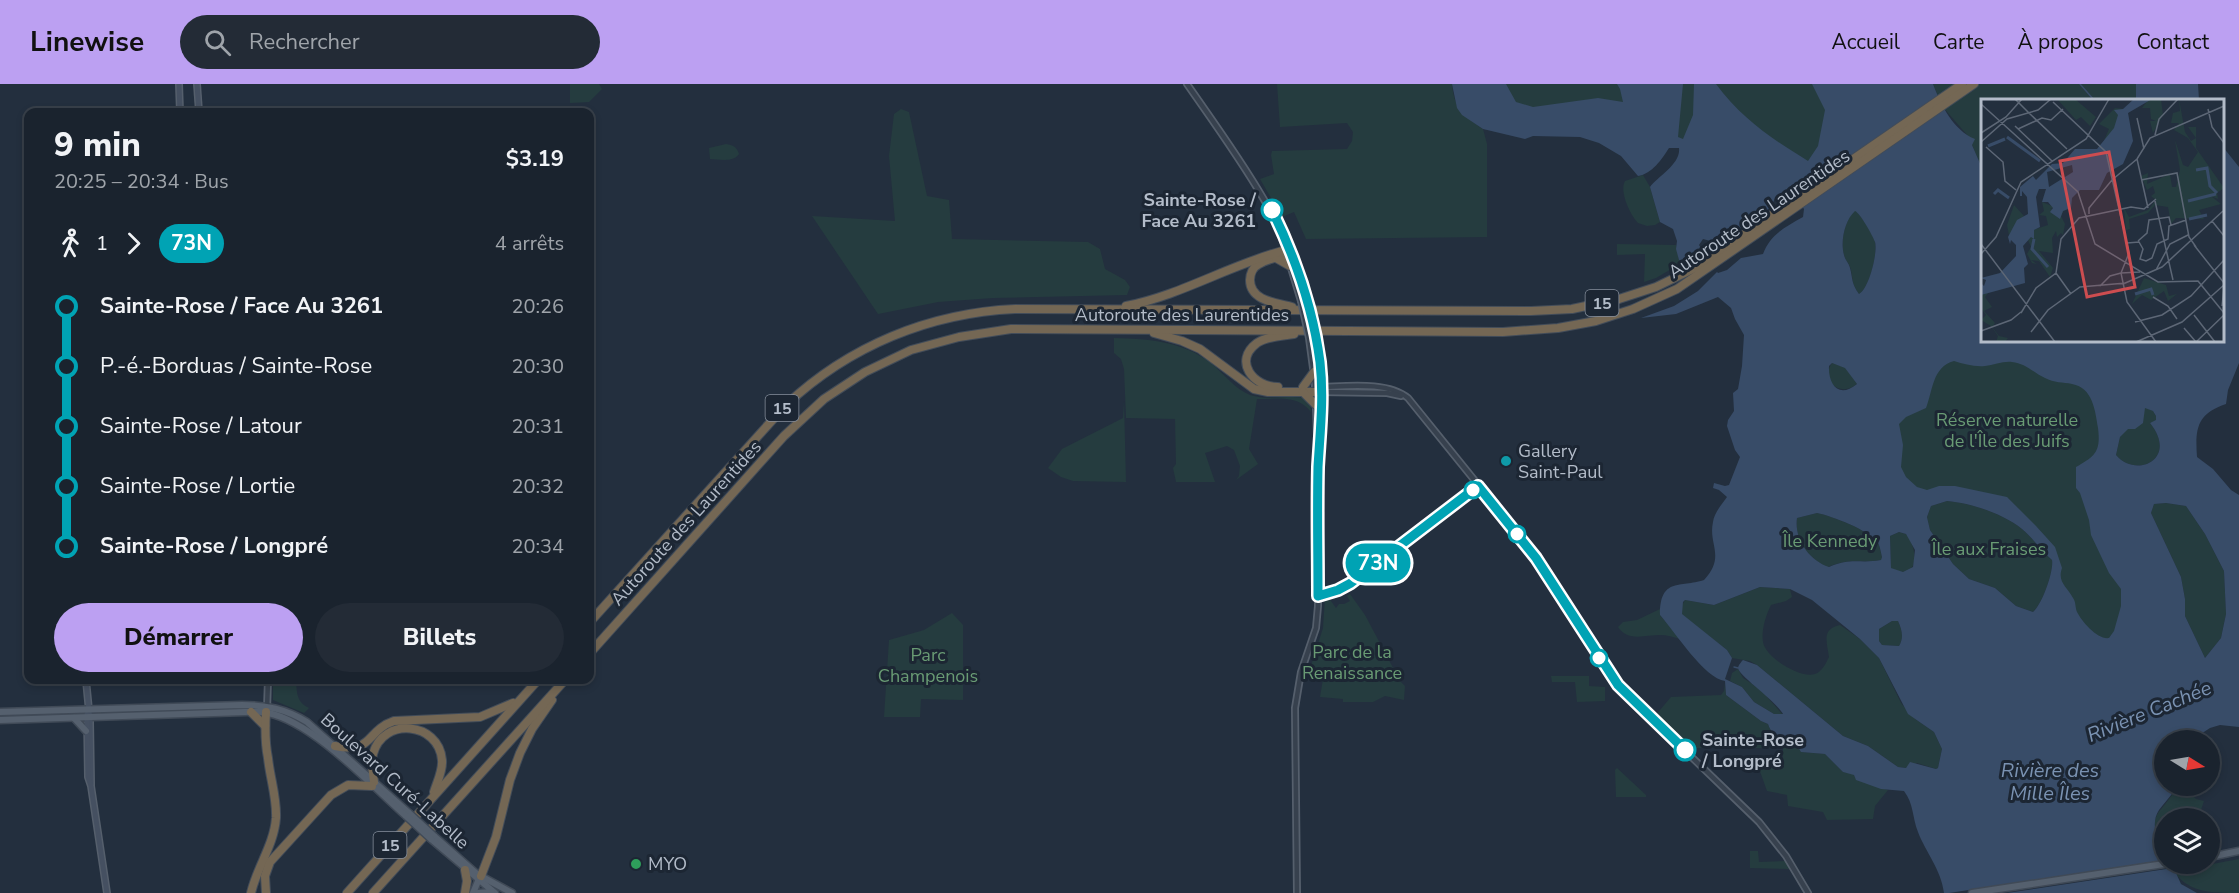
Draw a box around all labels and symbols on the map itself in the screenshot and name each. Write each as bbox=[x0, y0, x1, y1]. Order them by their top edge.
inset map bbox=[1981, 99, 2224, 342]
street label: Autoroute des Laurentides bbox=[1663, 144, 1855, 284]
place label: Sainte-Rose / Face Au 3261 bbox=[1142, 188, 1256, 233]
marker: Sainte-Rose / Face Au 3261 bbox=[1261, 199, 1283, 221]
road number: 15 bbox=[1586, 290, 1618, 316]
street label: Autoroute des Laurentides bbox=[1075, 303, 1289, 327]
road number: 15 bbox=[766, 395, 798, 421]
park label: Réserve naturelle de l'Île des Juifs bbox=[1936, 408, 2078, 453]
street label: Autoroute des Laurentides bbox=[605, 435, 767, 611]
place label: Gallery Saint-Paul bbox=[1518, 439, 1603, 484]
marker: Gallery Saint-Paul bbox=[1499, 454, 1513, 468]
unlabelled marker bbox=[1464, 481, 1482, 499]
unlabelled marker bbox=[1508, 525, 1526, 543]
park label: Île Kennedy bbox=[1782, 529, 1878, 553]
park label: Île aux Fraises bbox=[1931, 537, 2046, 561]
line badge: 73N bbox=[1344, 544, 1412, 582]
park label: Parc de la Renaissance bbox=[1302, 640, 1402, 685]
park label: Parc Champenois bbox=[878, 643, 978, 688]
unlabelled marker bbox=[1590, 649, 1608, 667]
water label: Rivière Cachée bbox=[2083, 674, 2216, 749]
street label: Boulevard Curé-Labelle bbox=[316, 708, 474, 854]
place label: Sainte-Rose / Longpré bbox=[1701, 728, 1804, 773]
north arrow bbox=[2154, 730, 2220, 796]
marker: Sainte-Rose / Longpré bbox=[1674, 739, 1696, 761]
water label: Rivière des Mille Îles bbox=[2001, 757, 2099, 807]
road number: 15 bbox=[374, 832, 406, 858]
place label: MYO bbox=[648, 852, 687, 876]
marker: MYO bbox=[629, 857, 643, 871]

